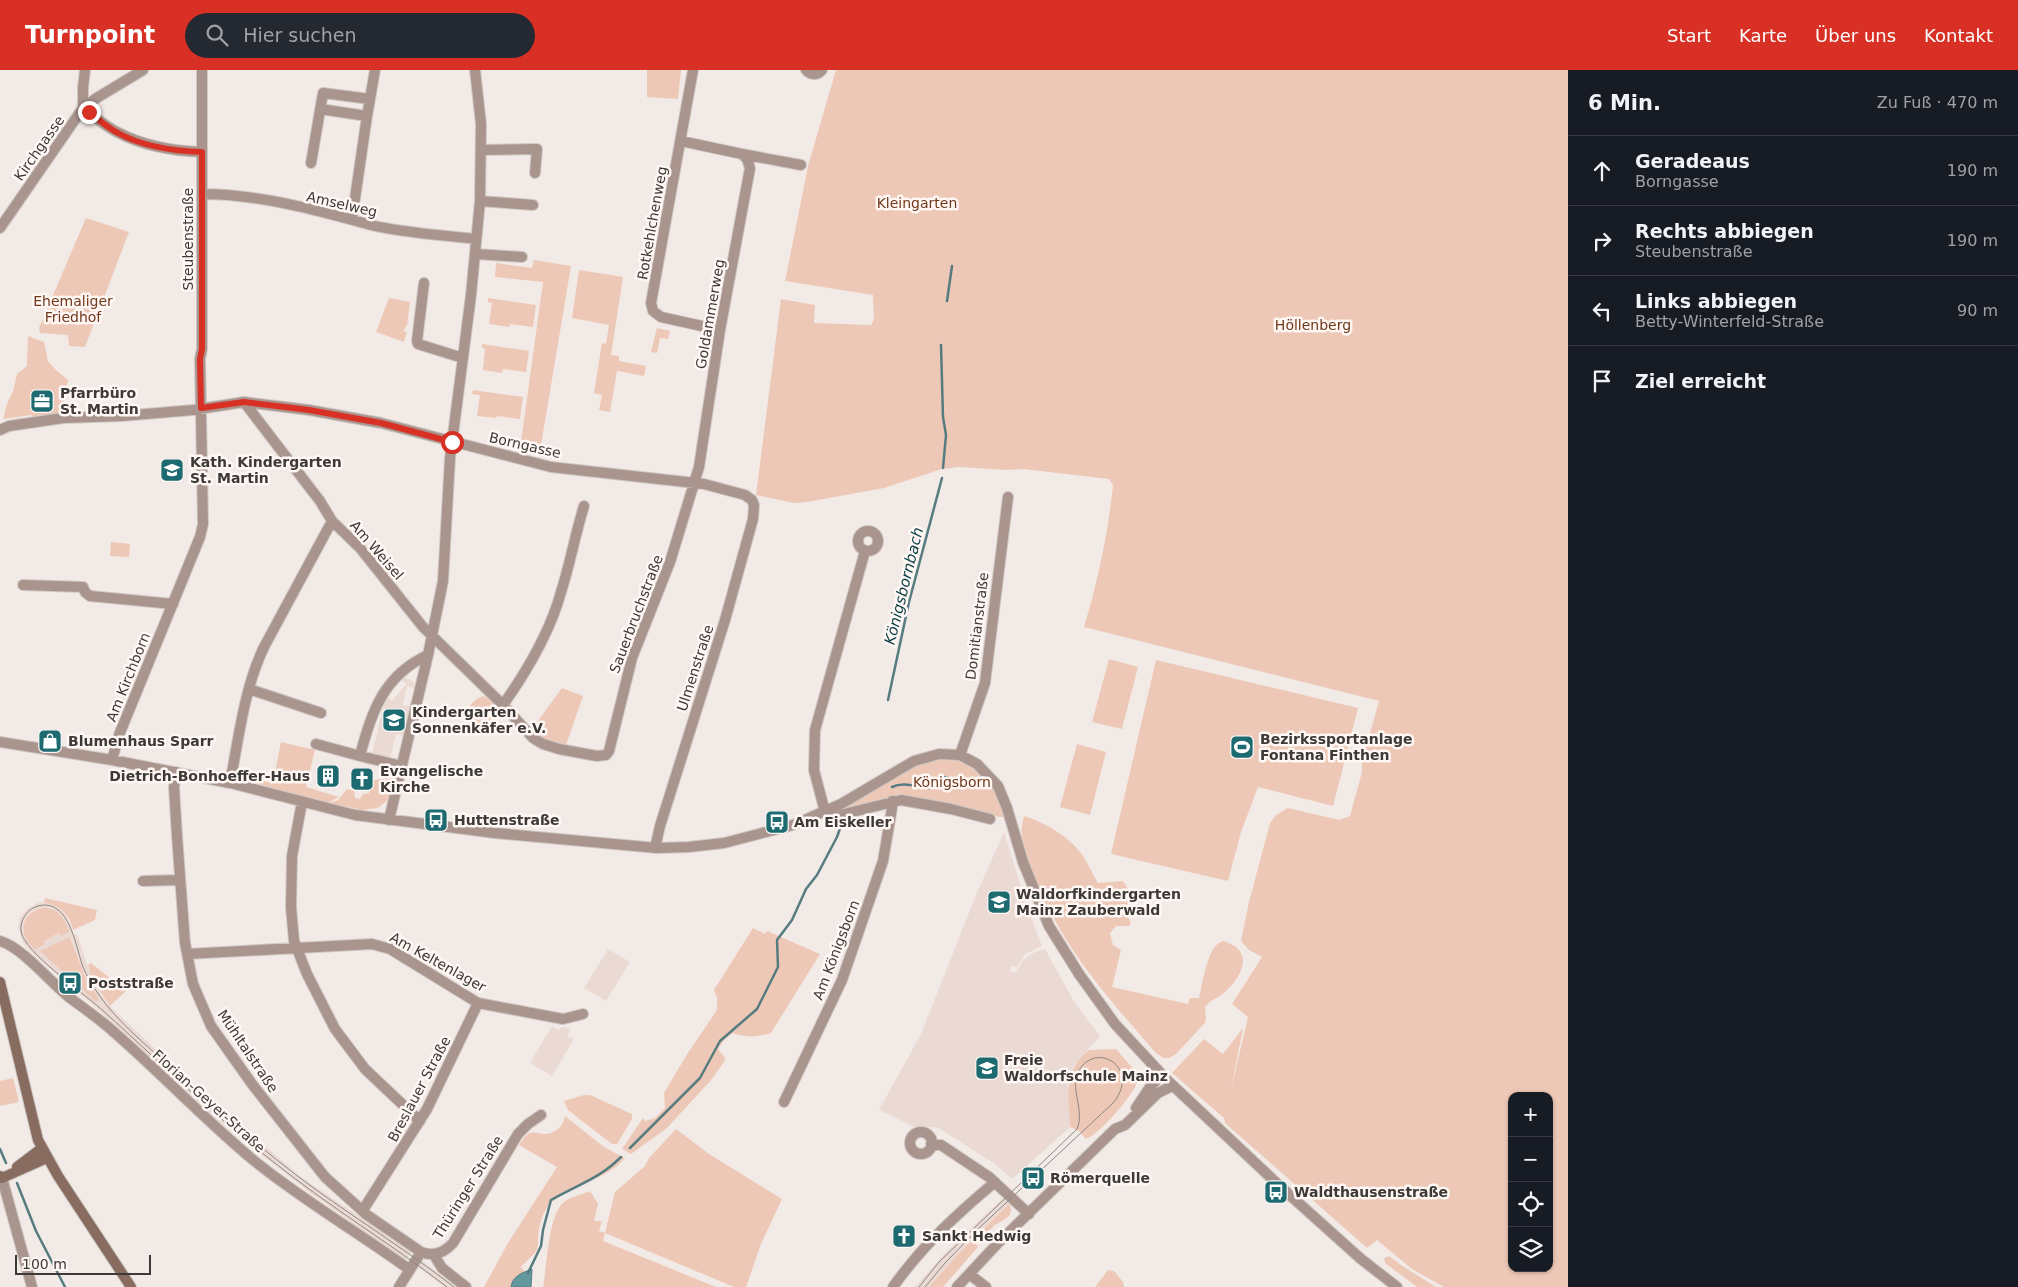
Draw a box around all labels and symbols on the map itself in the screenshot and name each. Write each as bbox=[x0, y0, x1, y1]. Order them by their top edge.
route end bbox=[78, 101, 101, 124]
street label: Kirchgasse bbox=[11, 112, 67, 184]
street label: Rotkehlchenweg bbox=[634, 165, 670, 281]
street label: Steubenstraße bbox=[180, 188, 196, 290]
street label: Amselweg bbox=[305, 188, 379, 220]
park label: Kleingarten bbox=[877, 195, 957, 211]
street label: Goldammerweg bbox=[692, 258, 728, 370]
park label: Ehemaliger Friedhof bbox=[33, 293, 113, 325]
park label: Höllenberg bbox=[1275, 317, 1351, 333]
place label: Pfarrbüro St. Martin bbox=[60, 385, 139, 417]
office icon: Pfarrbüro St. Martin bbox=[29, 388, 55, 414]
street label: Borngasse bbox=[488, 429, 562, 461]
route start bbox=[441, 431, 464, 454]
place label: Kath. Kindergarten St. Martin bbox=[190, 454, 342, 486]
school or university icon: Kath. Kindergarten St. Martin bbox=[159, 457, 185, 483]
street label: Am Weisel bbox=[347, 517, 407, 583]
water label: Königsbornbach bbox=[881, 525, 927, 647]
street label: Sauerbruchstraße bbox=[606, 553, 666, 675]
street label: Domitianstraße bbox=[962, 571, 992, 681]
street label: Ulmenstraße bbox=[674, 623, 716, 713]
street label: Am Kirchborn bbox=[103, 630, 153, 724]
place label: Kindergarten Sonnenkäfer e.V. bbox=[412, 704, 546, 736]
school or university icon: Kindergarten Sonnenkäfer e.V. bbox=[381, 707, 407, 733]
shop icon: Blumenhaus Sparr bbox=[37, 728, 63, 754]
place label: Bezirkssportanlage Fontana Finthen bbox=[1260, 731, 1412, 763]
place label: Blumenhaus Sparr bbox=[68, 733, 214, 749]
sports icon: Bezirkssportanlage Fontana Finthen bbox=[1229, 734, 1255, 760]
building icon: Dietrich-Bonhoeffer-Haus bbox=[315, 763, 341, 789]
place label: Evangelische Kirche bbox=[380, 763, 483, 795]
church icon: Evangelische Kirche bbox=[349, 766, 375, 792]
place label: Dietrich-Bonhoeffer-Haus bbox=[109, 768, 310, 784]
park label: Königsborn bbox=[913, 774, 991, 790]
bus stop icon: Huttenstraße bbox=[423, 807, 449, 833]
bus stop icon: Am Eiskeller bbox=[764, 809, 790, 835]
place label: Huttenstraße bbox=[454, 812, 559, 828]
place label: Am Eiskeller bbox=[794, 814, 892, 830]
place label: Waldorfkindergarten Mainz Zauberwald bbox=[1016, 886, 1181, 918]
school or university icon: Waldorfkindergarten Mainz Zauberwald bbox=[986, 889, 1012, 915]
street label: Am Königsborn bbox=[810, 898, 862, 1002]
street label: Am Keltenlager bbox=[387, 929, 489, 995]
bus stop icon: Poststraße bbox=[57, 970, 83, 996]
place label: Poststraße bbox=[88, 975, 174, 991]
street label: Mühltalstraße bbox=[214, 1007, 282, 1095]
street label: Breslauer Straße bbox=[384, 1033, 454, 1145]
street label: Florian-Geyer-Straße bbox=[150, 1046, 268, 1156]
place label: Freie Waldorfschule Mainz bbox=[1004, 1052, 1168, 1084]
school or university icon: Freie Waldorfschule Mainz bbox=[974, 1055, 1000, 1081]
street label: Thüringer Straße bbox=[429, 1132, 506, 1242]
bus stop icon: Römerquelle bbox=[1020, 1165, 1046, 1191]
place label: Römerquelle bbox=[1050, 1170, 1150, 1186]
bus stop icon: Waldthausenstraße bbox=[1263, 1179, 1289, 1205]
place label: Waldthausenstraße bbox=[1294, 1184, 1448, 1200]
church icon: Sankt Hedwig bbox=[891, 1223, 917, 1249]
place label: Sankt Hedwig bbox=[922, 1228, 1031, 1244]
scale bar bbox=[15, 1252, 151, 1275]

